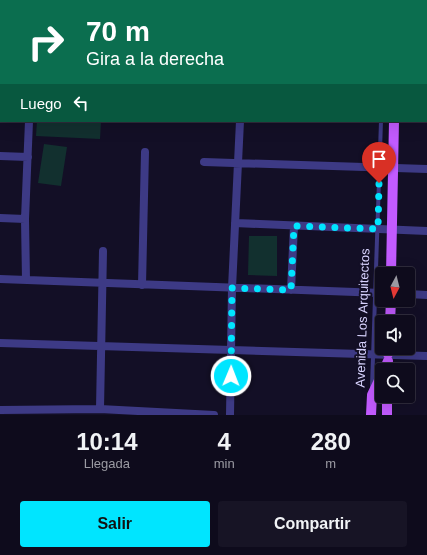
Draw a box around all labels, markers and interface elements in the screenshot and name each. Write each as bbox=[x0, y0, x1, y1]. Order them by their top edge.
icon: right bbox=[20, 16, 72, 68]
text: 70 m bbox=[86, 16, 150, 47]
text: Gira a la derecha bbox=[86, 49, 224, 69]
icon: left bbox=[70, 92, 92, 114]
text: Luego bbox=[20, 95, 62, 112]
pin bbox=[362, 142, 396, 183]
icon: arrive bbox=[368, 148, 390, 170]
street label: Avenida Los Arquitectos bbox=[353, 248, 372, 388]
north arrow bbox=[375, 267, 415, 307]
map controls bbox=[375, 267, 415, 403]
button: sound bbox=[375, 315, 415, 355]
position arrow bbox=[210, 355, 252, 397]
button: search bbox=[375, 363, 415, 403]
text: 10:14 bbox=[76, 428, 138, 455]
text: 4 bbox=[217, 428, 231, 455]
text: 280 bbox=[311, 428, 351, 455]
text: Llegada bbox=[84, 456, 130, 471]
text: min bbox=[214, 456, 235, 471]
text: m bbox=[325, 456, 336, 471]
button: Salir bbox=[20, 501, 210, 547]
button: Compartir bbox=[218, 501, 407, 547]

